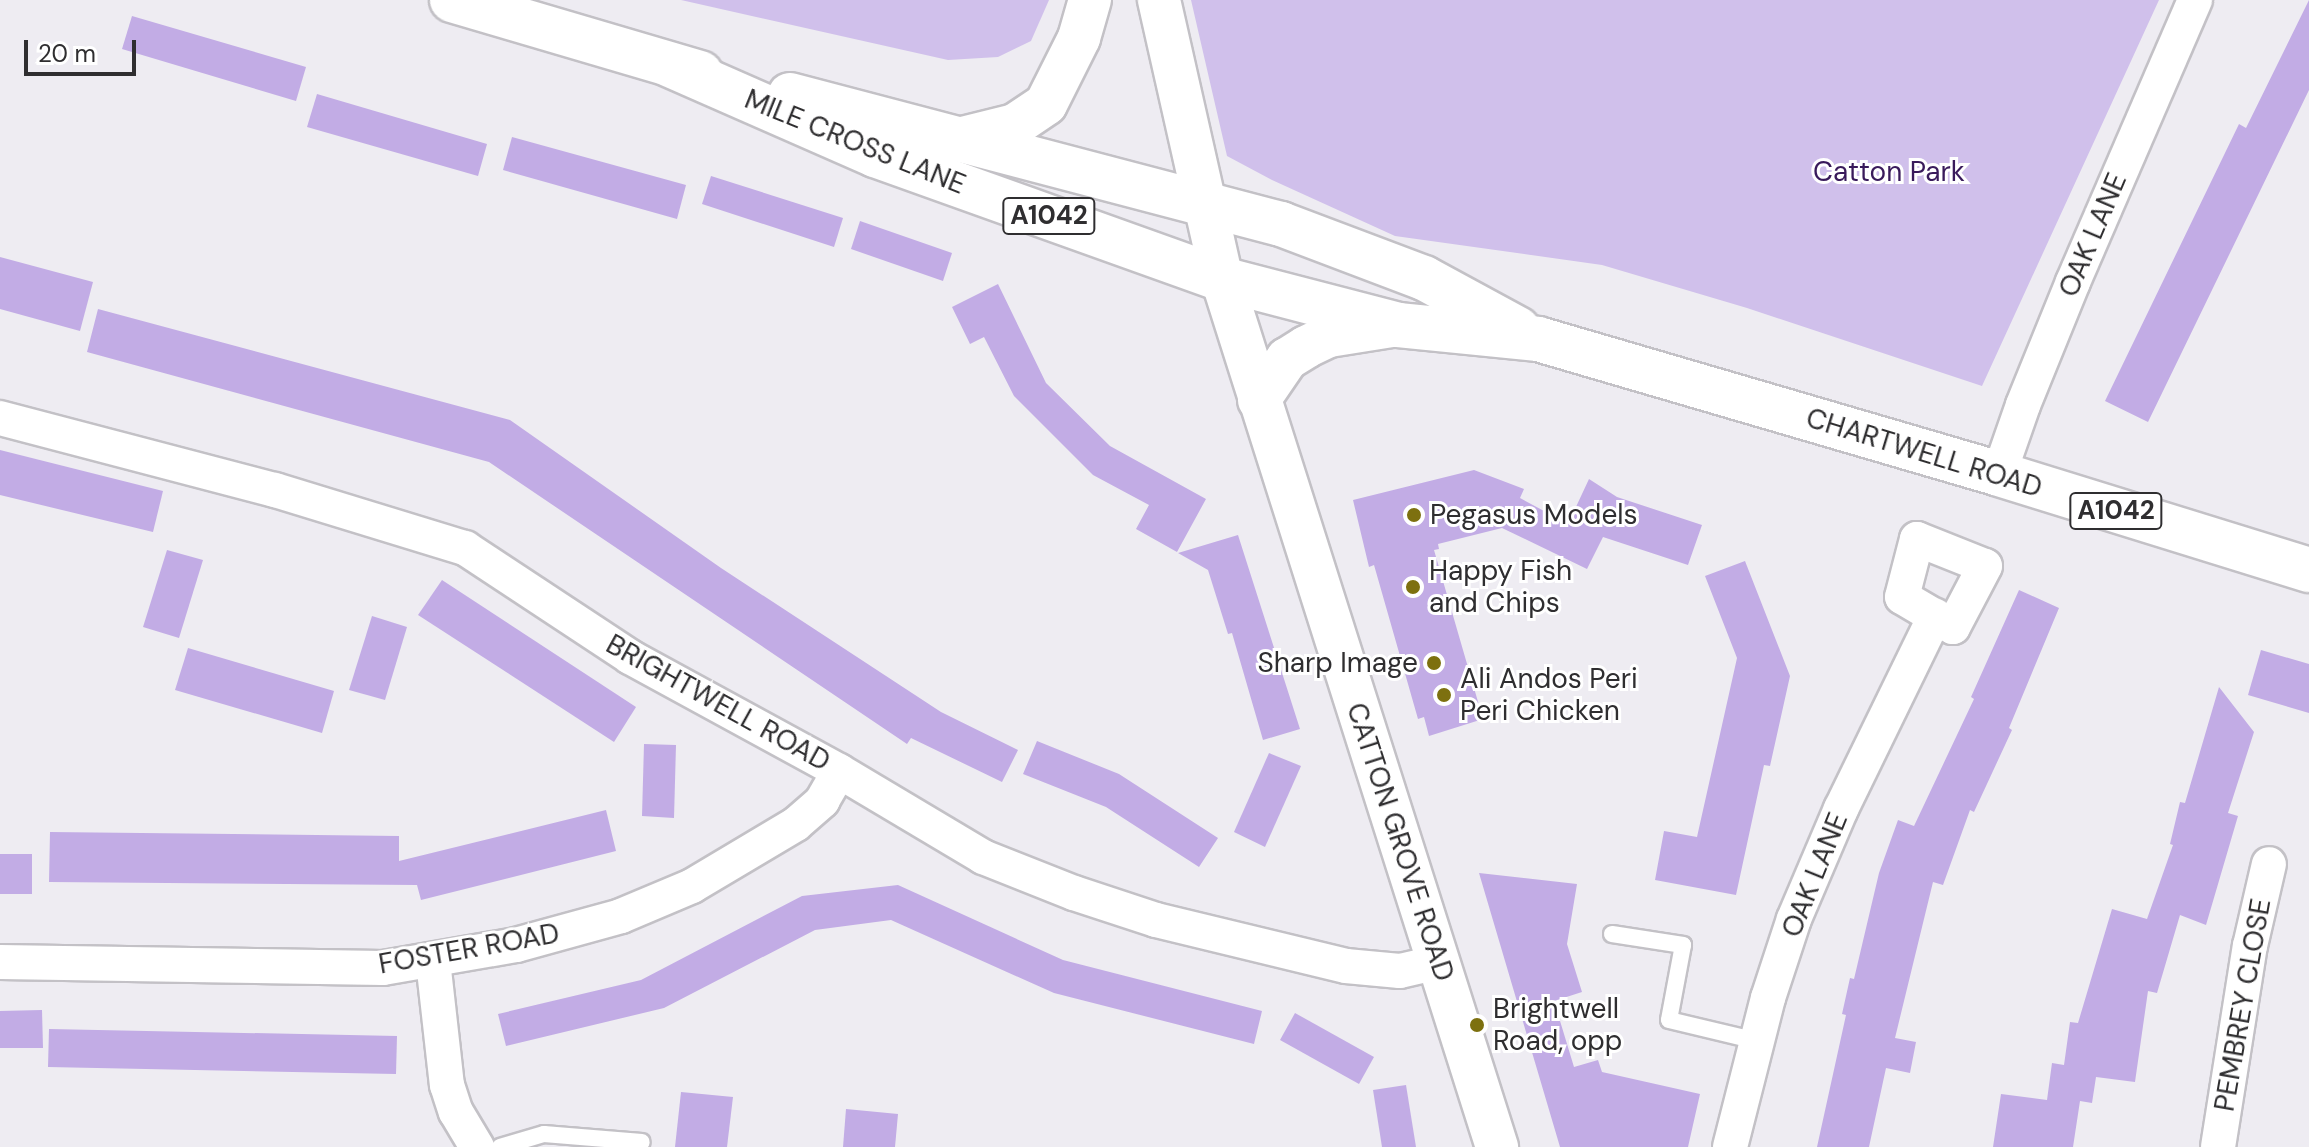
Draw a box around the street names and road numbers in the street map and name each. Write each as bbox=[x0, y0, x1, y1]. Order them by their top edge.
street label: MILE CROSS LANE bbox=[740, 82, 970, 202]
street label: OAK LANE bbox=[2052, 168, 2134, 302]
road number: A1042 bbox=[1001, 194, 1097, 238]
street label: CHARTWELL ROAD bbox=[1802, 401, 2046, 505]
road number: A1042 bbox=[2068, 489, 2164, 533]
street label: BRIGHTWELL ROAD bbox=[600, 628, 836, 778]
street label: CATTON GROVE ROAD bbox=[1339, 699, 1461, 985]
street label: OAK LANE bbox=[1775, 808, 1855, 942]
street label: PEMBREY CLOSE bbox=[2208, 896, 2278, 1114]
street label: FOSTER ROAD bbox=[376, 917, 562, 981]

